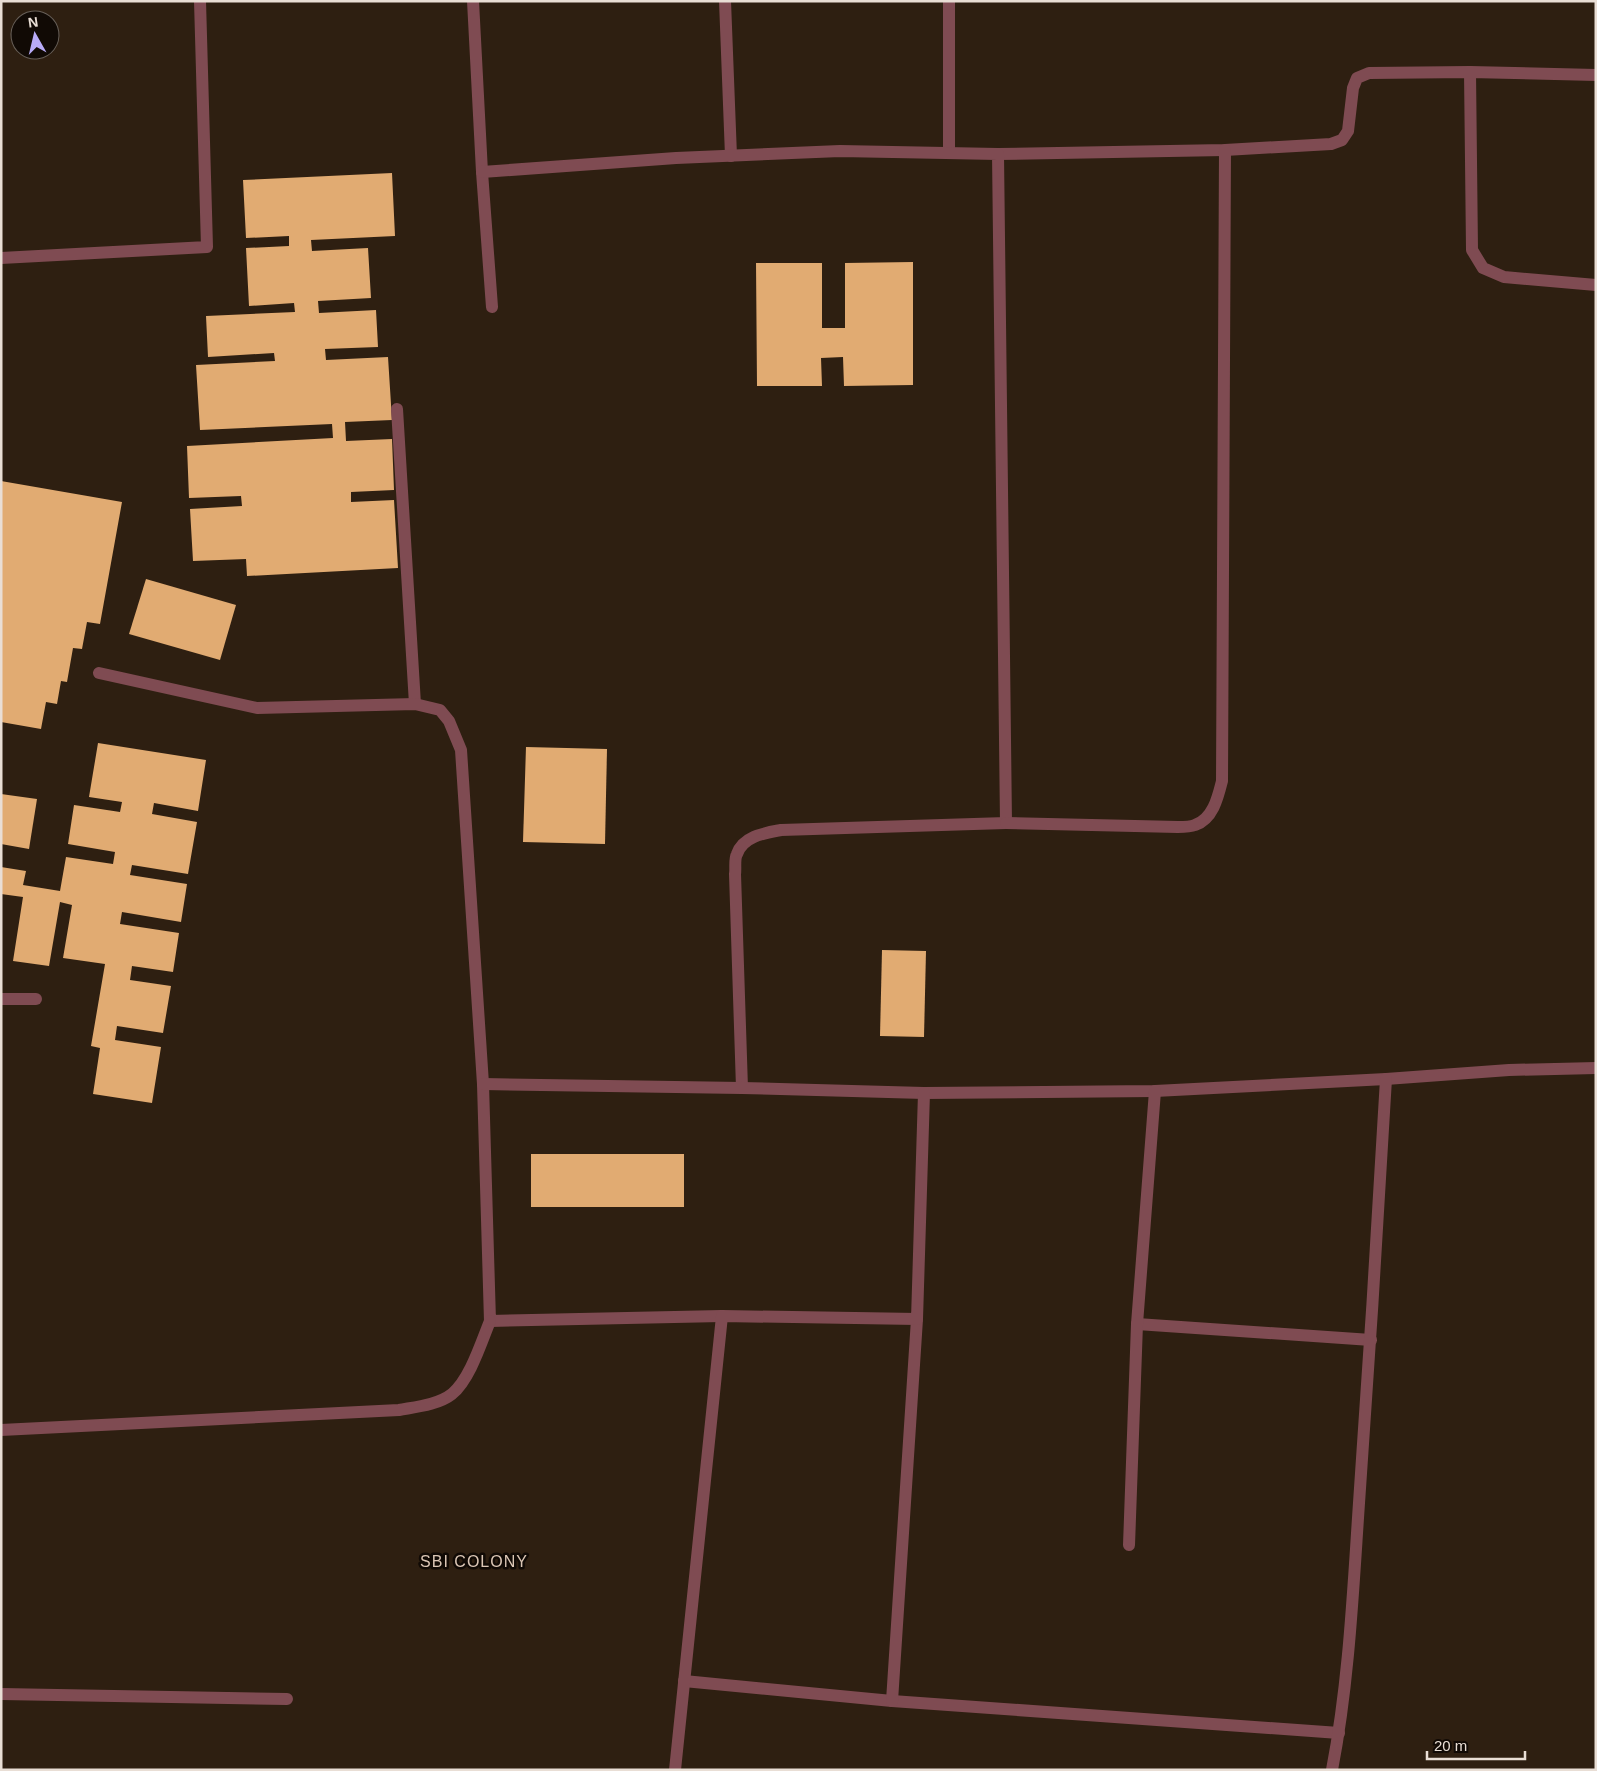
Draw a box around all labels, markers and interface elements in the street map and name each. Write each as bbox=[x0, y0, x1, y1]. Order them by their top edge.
north arrow bbox=[10, 10, 60, 60]
text: N bbox=[27, 13, 39, 31]
district label: SBI COLONY bbox=[420, 1553, 528, 1570]
scale bar bbox=[1427, 1728, 1524, 1760]
text: 20 m bbox=[1434, 1737, 1467, 1754]

